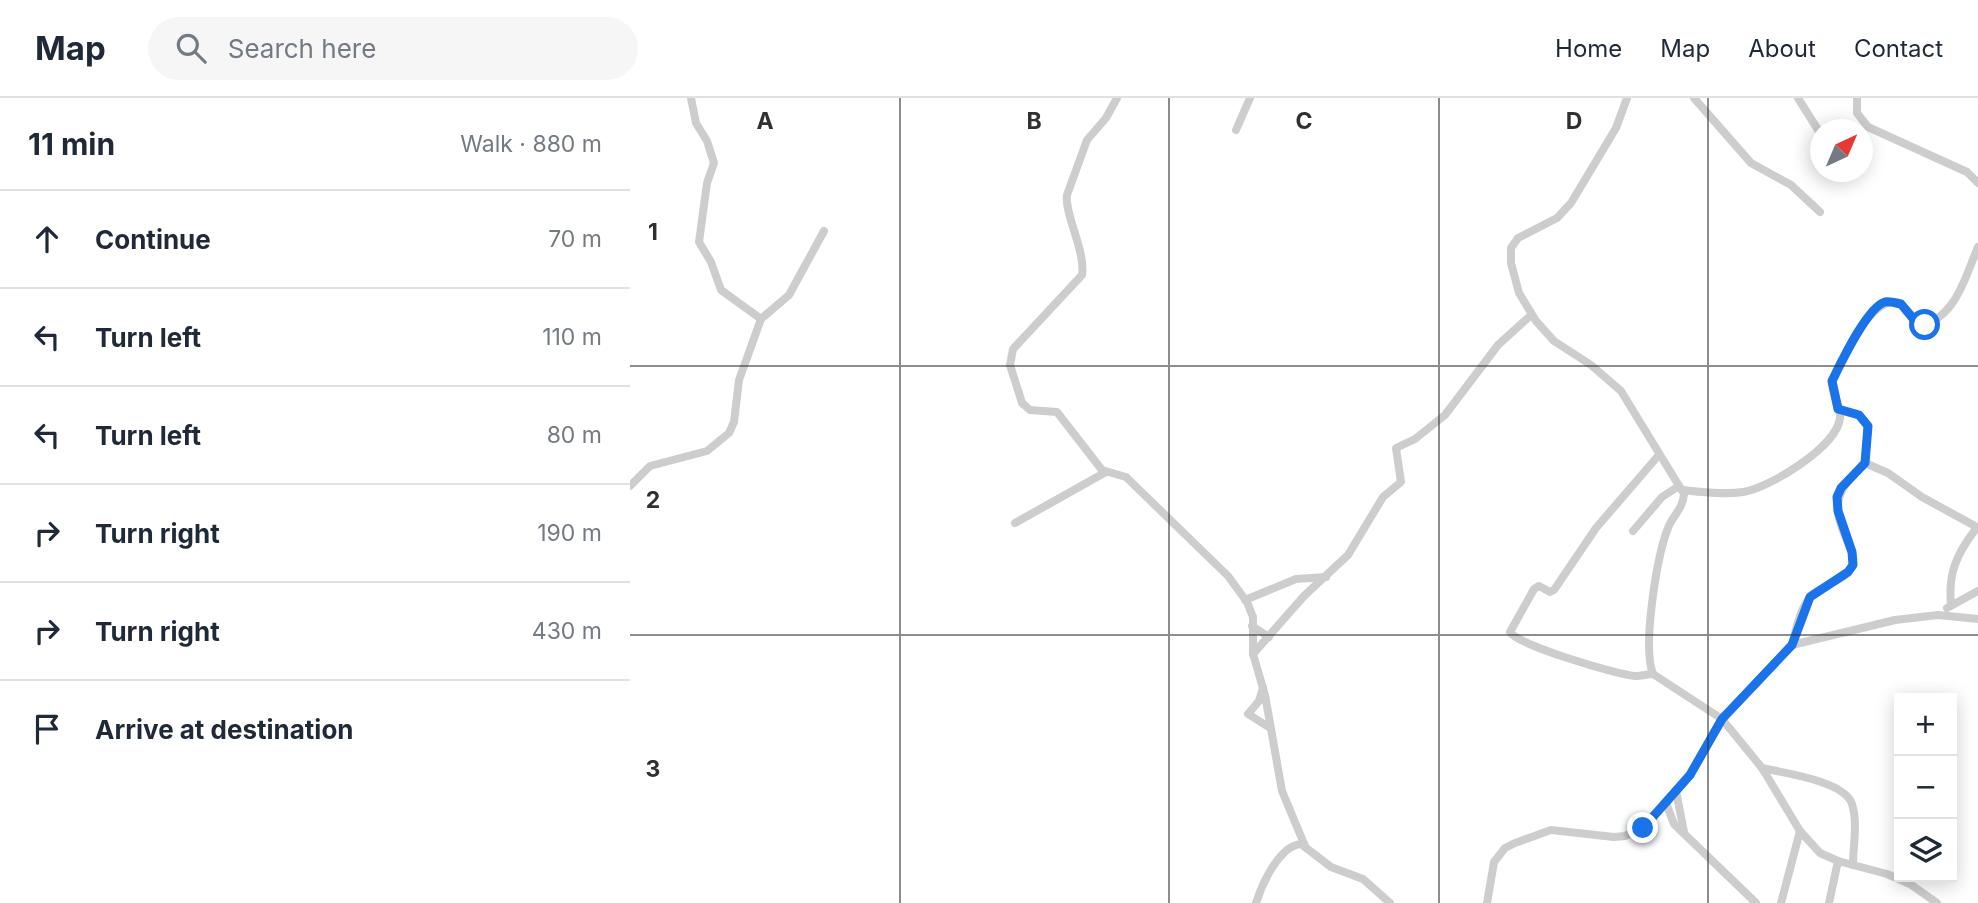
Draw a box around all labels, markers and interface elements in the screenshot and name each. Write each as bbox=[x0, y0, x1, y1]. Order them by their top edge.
search box bbox=[148, 17, 638, 80]
text: Map bbox=[35, 28, 106, 68]
icon: search bbox=[172, 29, 210, 67]
text: Search here bbox=[228, 33, 376, 64]
text: Home bbox=[1555, 34, 1622, 63]
text: Map bbox=[1660, 34, 1710, 63]
text: About bbox=[1748, 34, 1816, 63]
text: Contact bbox=[1854, 34, 1943, 63]
text: A bbox=[756, 107, 774, 135]
text: B bbox=[1026, 107, 1042, 135]
text: C bbox=[1295, 107, 1313, 135]
text: D bbox=[1566, 107, 1582, 135]
north arrow bbox=[1810, 119, 1873, 182]
text: 11 min bbox=[28, 126, 115, 162]
text: Walk · 880 m bbox=[460, 130, 602, 158]
text: 1 bbox=[648, 218, 658, 246]
icon: ahead bbox=[28, 220, 66, 258]
text: Continue bbox=[95, 224, 211, 255]
text: 70 m bbox=[548, 225, 602, 253]
route start bbox=[1909, 309, 1940, 340]
icon: left bbox=[28, 318, 66, 356]
text: Turn left bbox=[95, 322, 201, 353]
text: 110 m bbox=[542, 323, 602, 351]
icon: left bbox=[28, 416, 66, 454]
text: Turn left bbox=[95, 420, 201, 451]
text: 80 m bbox=[547, 421, 602, 449]
text: 2 bbox=[646, 486, 660, 514]
icon: right bbox=[28, 514, 66, 552]
text: Turn right bbox=[95, 518, 220, 549]
text: 190 m bbox=[537, 519, 602, 547]
icon: right bbox=[28, 612, 66, 650]
text: Turn right bbox=[95, 616, 220, 647]
text: 430 m bbox=[532, 617, 602, 645]
map controls bbox=[1894, 693, 1957, 882]
button: + bbox=[1894, 693, 1957, 756]
icon: arrive bbox=[28, 710, 66, 748]
text: Arrive at destination bbox=[95, 714, 354, 745]
text: 3 bbox=[646, 755, 660, 783]
button: − bbox=[1894, 756, 1957, 819]
route end bbox=[1627, 812, 1658, 843]
button: layers bbox=[1894, 819, 1957, 882]

